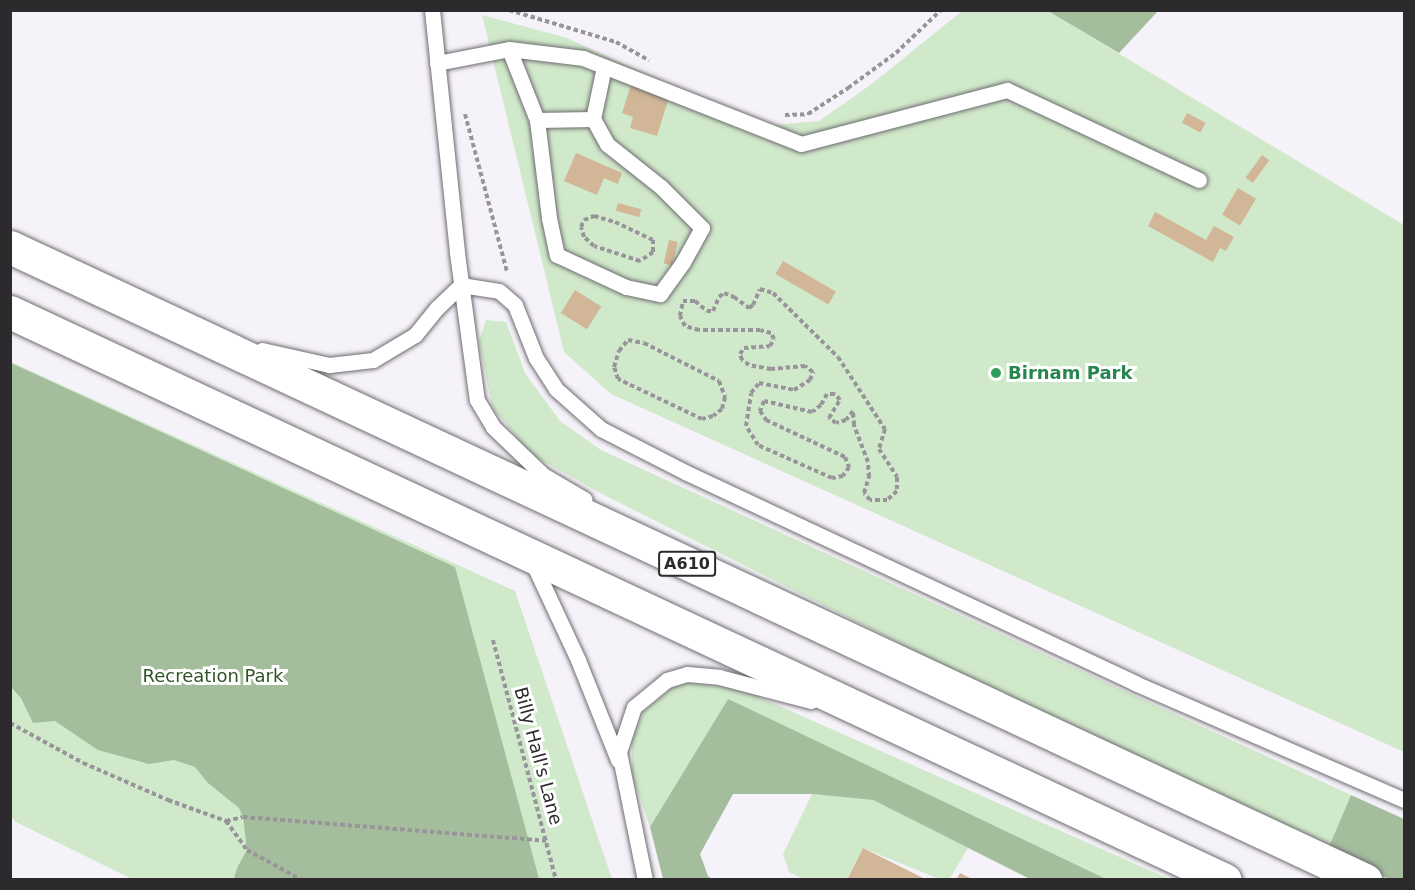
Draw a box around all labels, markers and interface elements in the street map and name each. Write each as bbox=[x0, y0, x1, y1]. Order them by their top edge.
place label: Birnam Park bbox=[1008, 362, 1132, 384]
marker: Birnam Park bbox=[989, 366, 1003, 380]
road number: A610 bbox=[657, 551, 717, 577]
park label: Recreation Park bbox=[143, 665, 283, 687]
street label: Billy Hall's Lane bbox=[509, 685, 567, 827]

